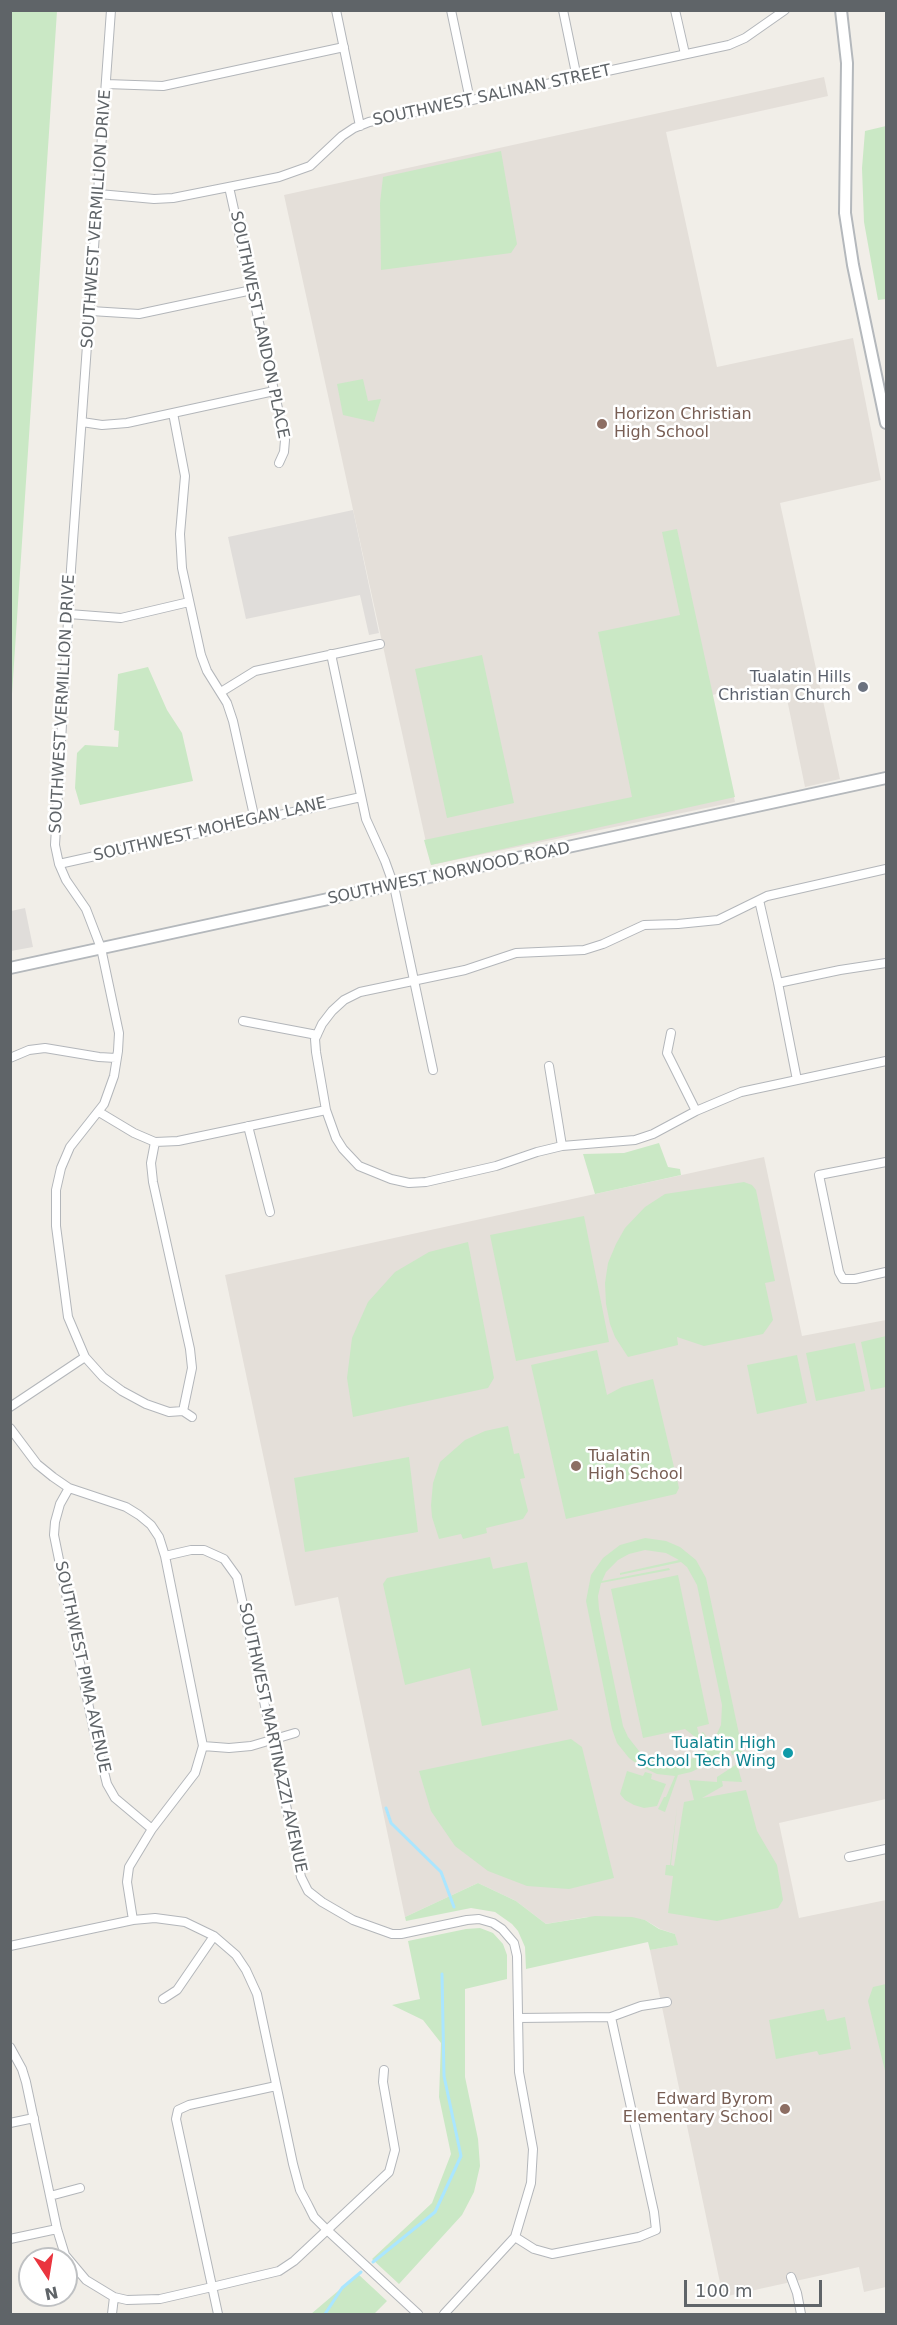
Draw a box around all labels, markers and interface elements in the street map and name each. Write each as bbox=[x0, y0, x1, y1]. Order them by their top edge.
street label: SOUTHWEST SALINAN STREET bbox=[371, 61, 613, 131]
street label: SOUTHWEST VERMILLION DRIVE bbox=[78, 89, 116, 349]
street label: SOUTHWEST LANDON PLACE bbox=[225, 209, 293, 441]
place label: Horizon Christian High School bbox=[614, 405, 752, 443]
marker: Horizon Christian High School bbox=[595, 417, 609, 431]
street label: SOUTHWEST VERMILLION DRIVE bbox=[47, 574, 79, 834]
place label: Tualatin Hills Christian Church bbox=[718, 668, 851, 706]
marker: Tualatin Hills Christian Church bbox=[856, 680, 870, 694]
street label: SOUTHWEST MOHEGAN LANE bbox=[92, 794, 328, 866]
street label: SOUTHWEST NORWOOD ROAD bbox=[326, 839, 572, 909]
place label: Tualatin High School bbox=[588, 1447, 683, 1485]
marker: Tualatin High School bbox=[569, 1459, 583, 1473]
street label: SOUTHWEST PIMA AVENUE bbox=[50, 1559, 114, 1775]
street label: SOUTHWEST MARTINAZZI AVENUE bbox=[234, 1601, 310, 1875]
place label: Tualatin High School Tech Wing bbox=[637, 1734, 776, 1772]
marker: Tualatin High School Tech Wing bbox=[781, 1746, 795, 1760]
place label: Edward Byrom Elementary School bbox=[623, 2090, 773, 2128]
marker: Edward Byrom Elementary School bbox=[778, 2102, 792, 2116]
north arrow bbox=[18, 2247, 78, 2307]
scale bar bbox=[687, 2268, 825, 2306]
text: 100 m bbox=[695, 2280, 753, 2301]
text: N bbox=[43, 2282, 60, 2304]

